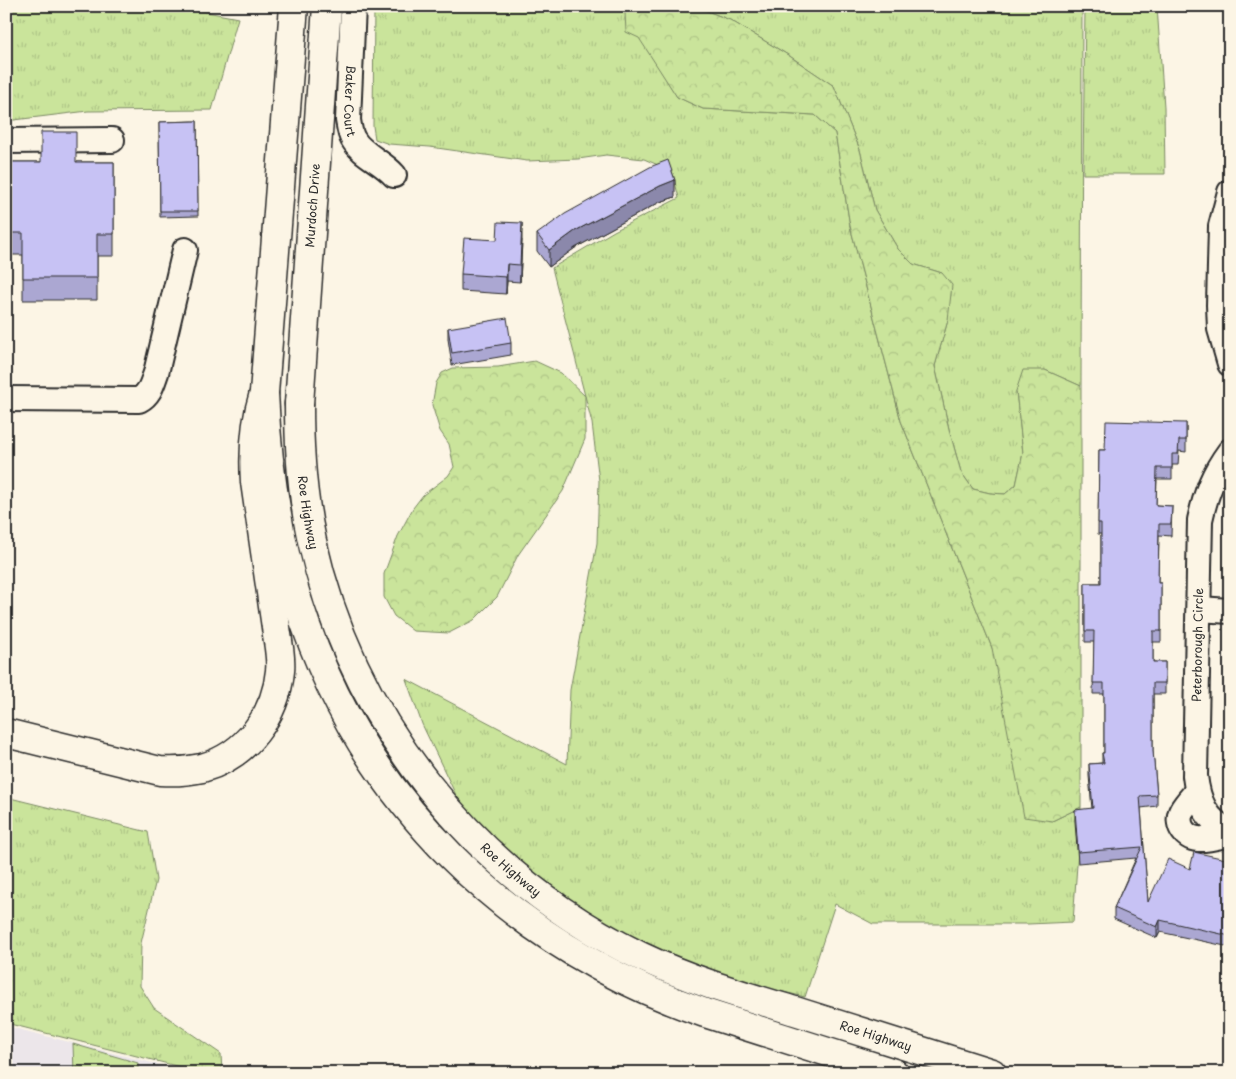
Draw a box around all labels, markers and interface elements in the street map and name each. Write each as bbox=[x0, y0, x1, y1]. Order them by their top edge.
street label: Baker Court bbox=[340, 65, 361, 139]
street label: Murdoch Drive bbox=[300, 163, 324, 248]
street label: Roe Highway bbox=[294, 475, 324, 551]
street label: Peterborough Circle bbox=[1187, 587, 1207, 702]
street label: Roe Highway bbox=[477, 838, 545, 901]
street label: Roe Highway bbox=[838, 1016, 914, 1055]

